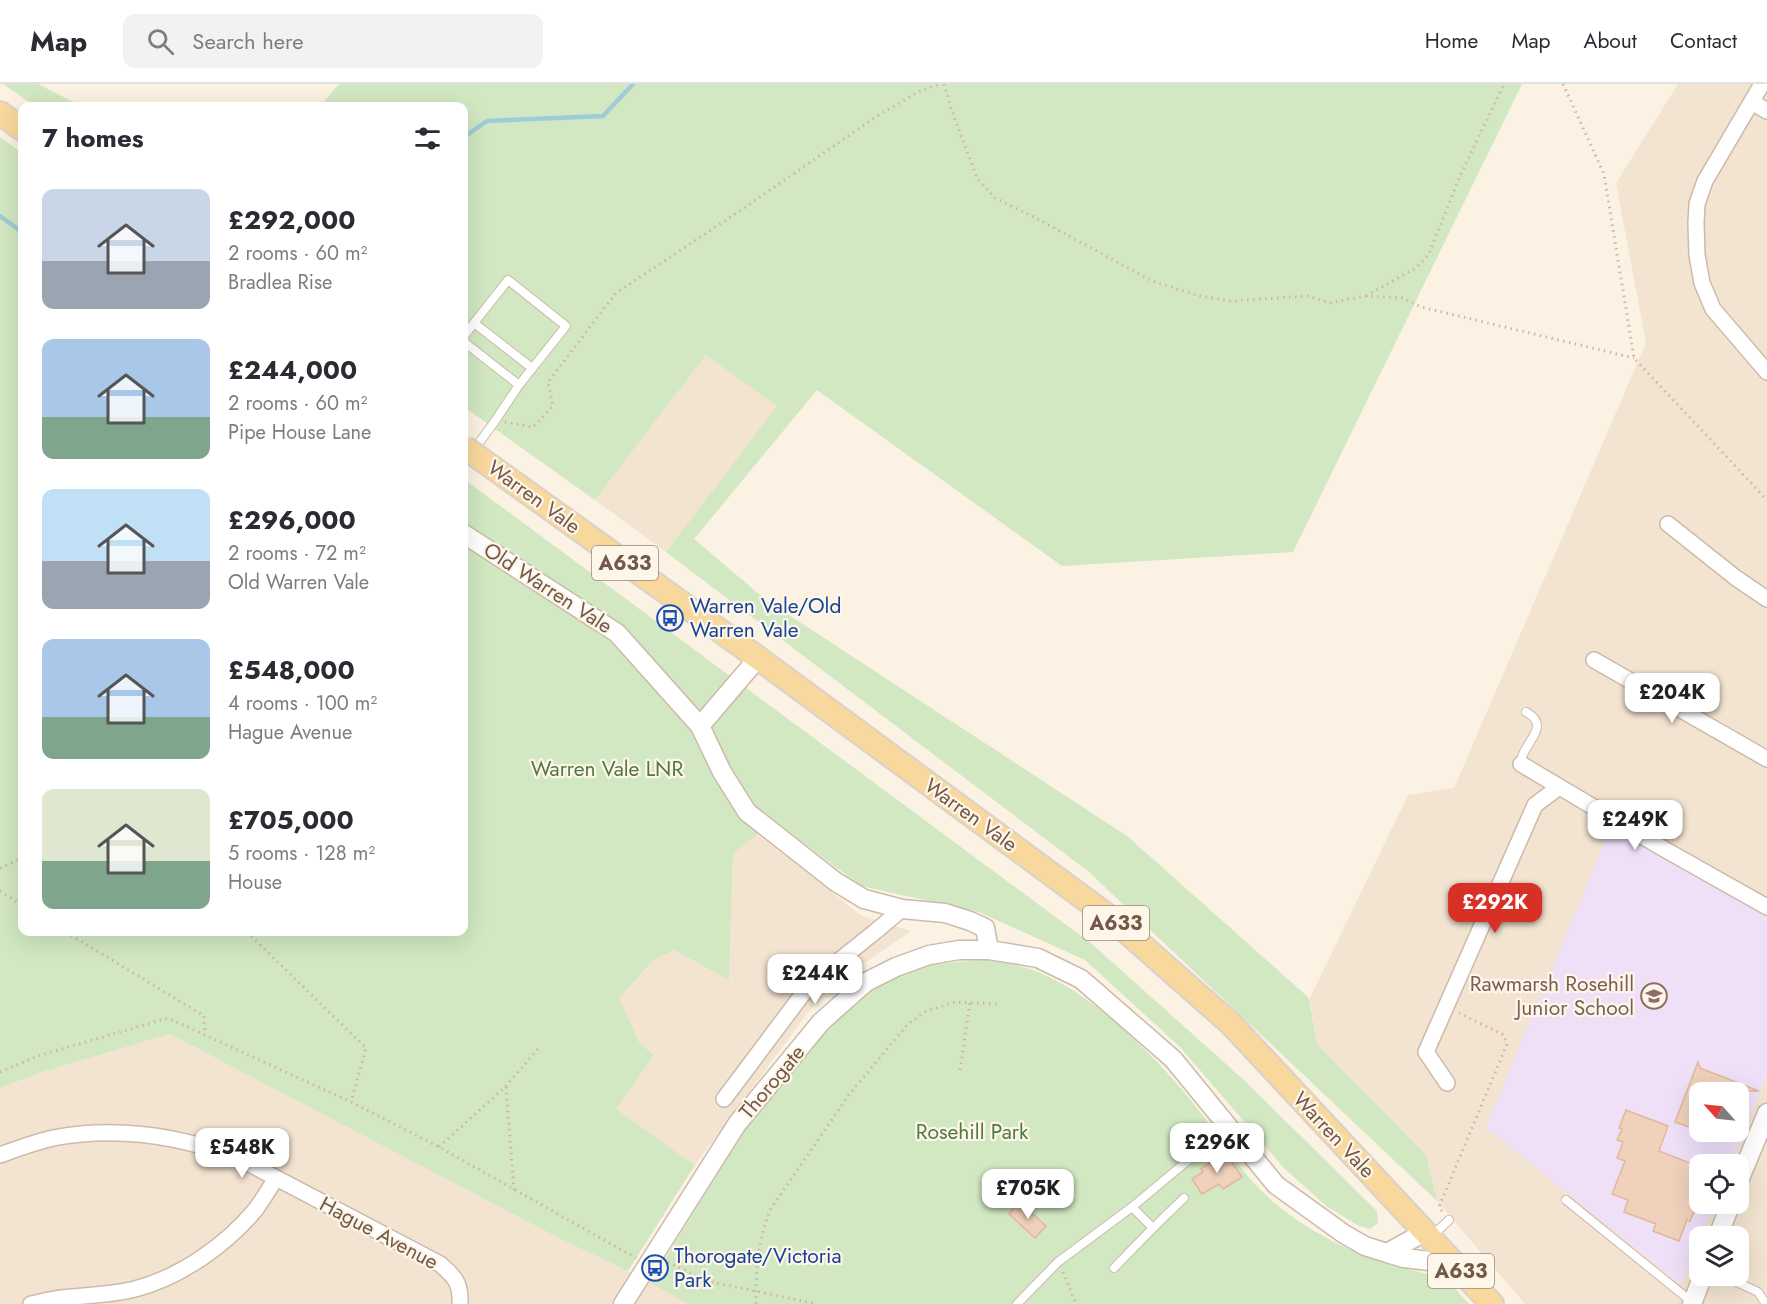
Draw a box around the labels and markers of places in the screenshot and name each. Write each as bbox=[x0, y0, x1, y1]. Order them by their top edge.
place label: Warren Vale/Old Warren Vale bbox=[690, 591, 841, 645]
bus stop icon: Warren Vale/Old Warren Vale bbox=[655, 603, 685, 633]
pin: £204K bbox=[1630, 673, 1714, 724]
pin: £249K bbox=[1593, 800, 1677, 851]
pin: £292K bbox=[1453, 883, 1537, 934]
pin: £244K bbox=[773, 954, 857, 1005]
place label: Rawmarsh Rosehill Junior School bbox=[1470, 969, 1634, 1023]
school or university icon: Rawmarsh Rosehill Junior School bbox=[1639, 981, 1669, 1011]
pin: £296K bbox=[1175, 1123, 1259, 1174]
pin: £548K bbox=[200, 1128, 284, 1179]
pin: £705K bbox=[986, 1169, 1070, 1220]
place label: Thorogate/Victoria Park bbox=[674, 1241, 842, 1295]
bus stop icon: Thorogate/Victoria Park bbox=[640, 1253, 670, 1283]

